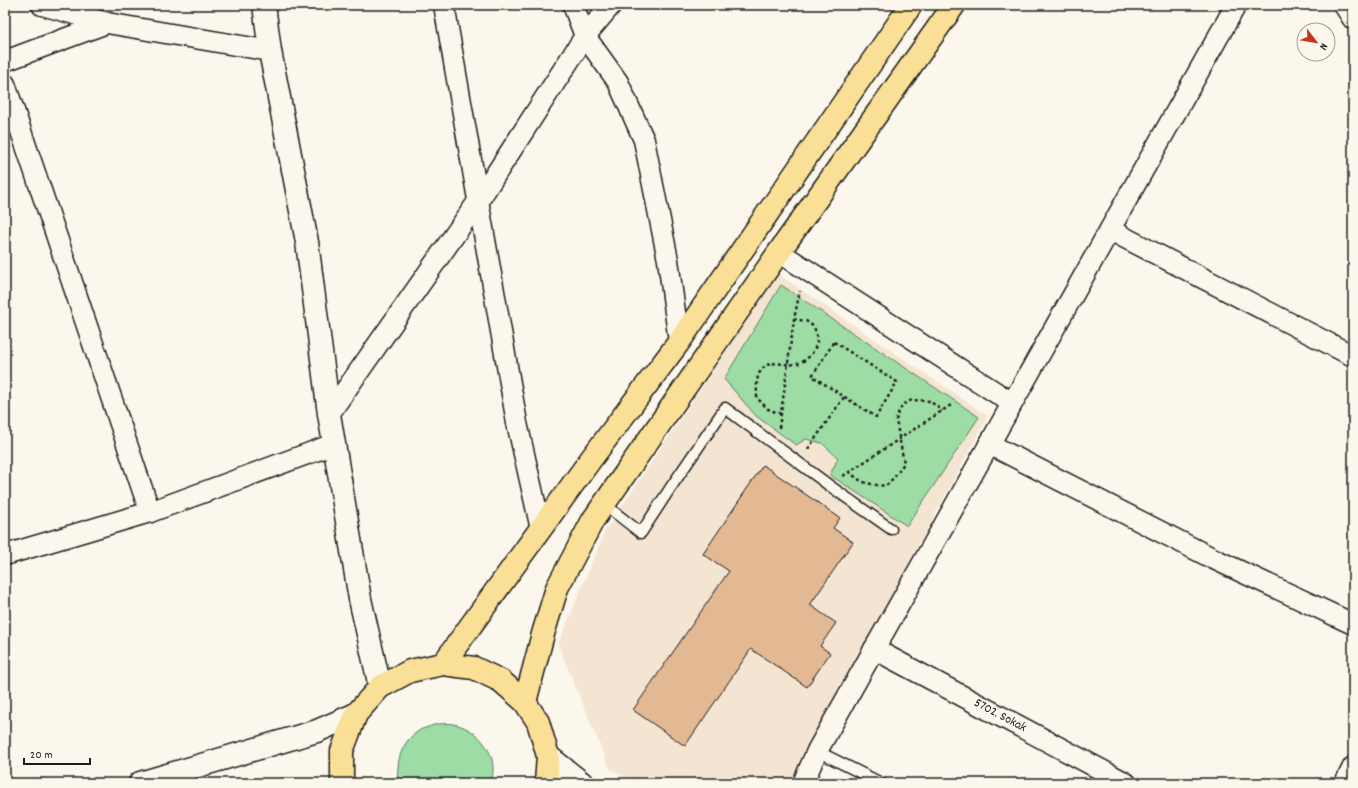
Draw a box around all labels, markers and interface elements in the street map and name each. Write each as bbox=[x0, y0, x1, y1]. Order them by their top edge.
north arrow bbox=[1296, 22, 1336, 62]
text: N bbox=[1314, 40, 1331, 53]
street label: 5702. Sokak bbox=[970, 694, 1030, 738]
scale bar bbox=[24, 740, 90, 766]
text: 20 m bbox=[30, 747, 53, 764]

